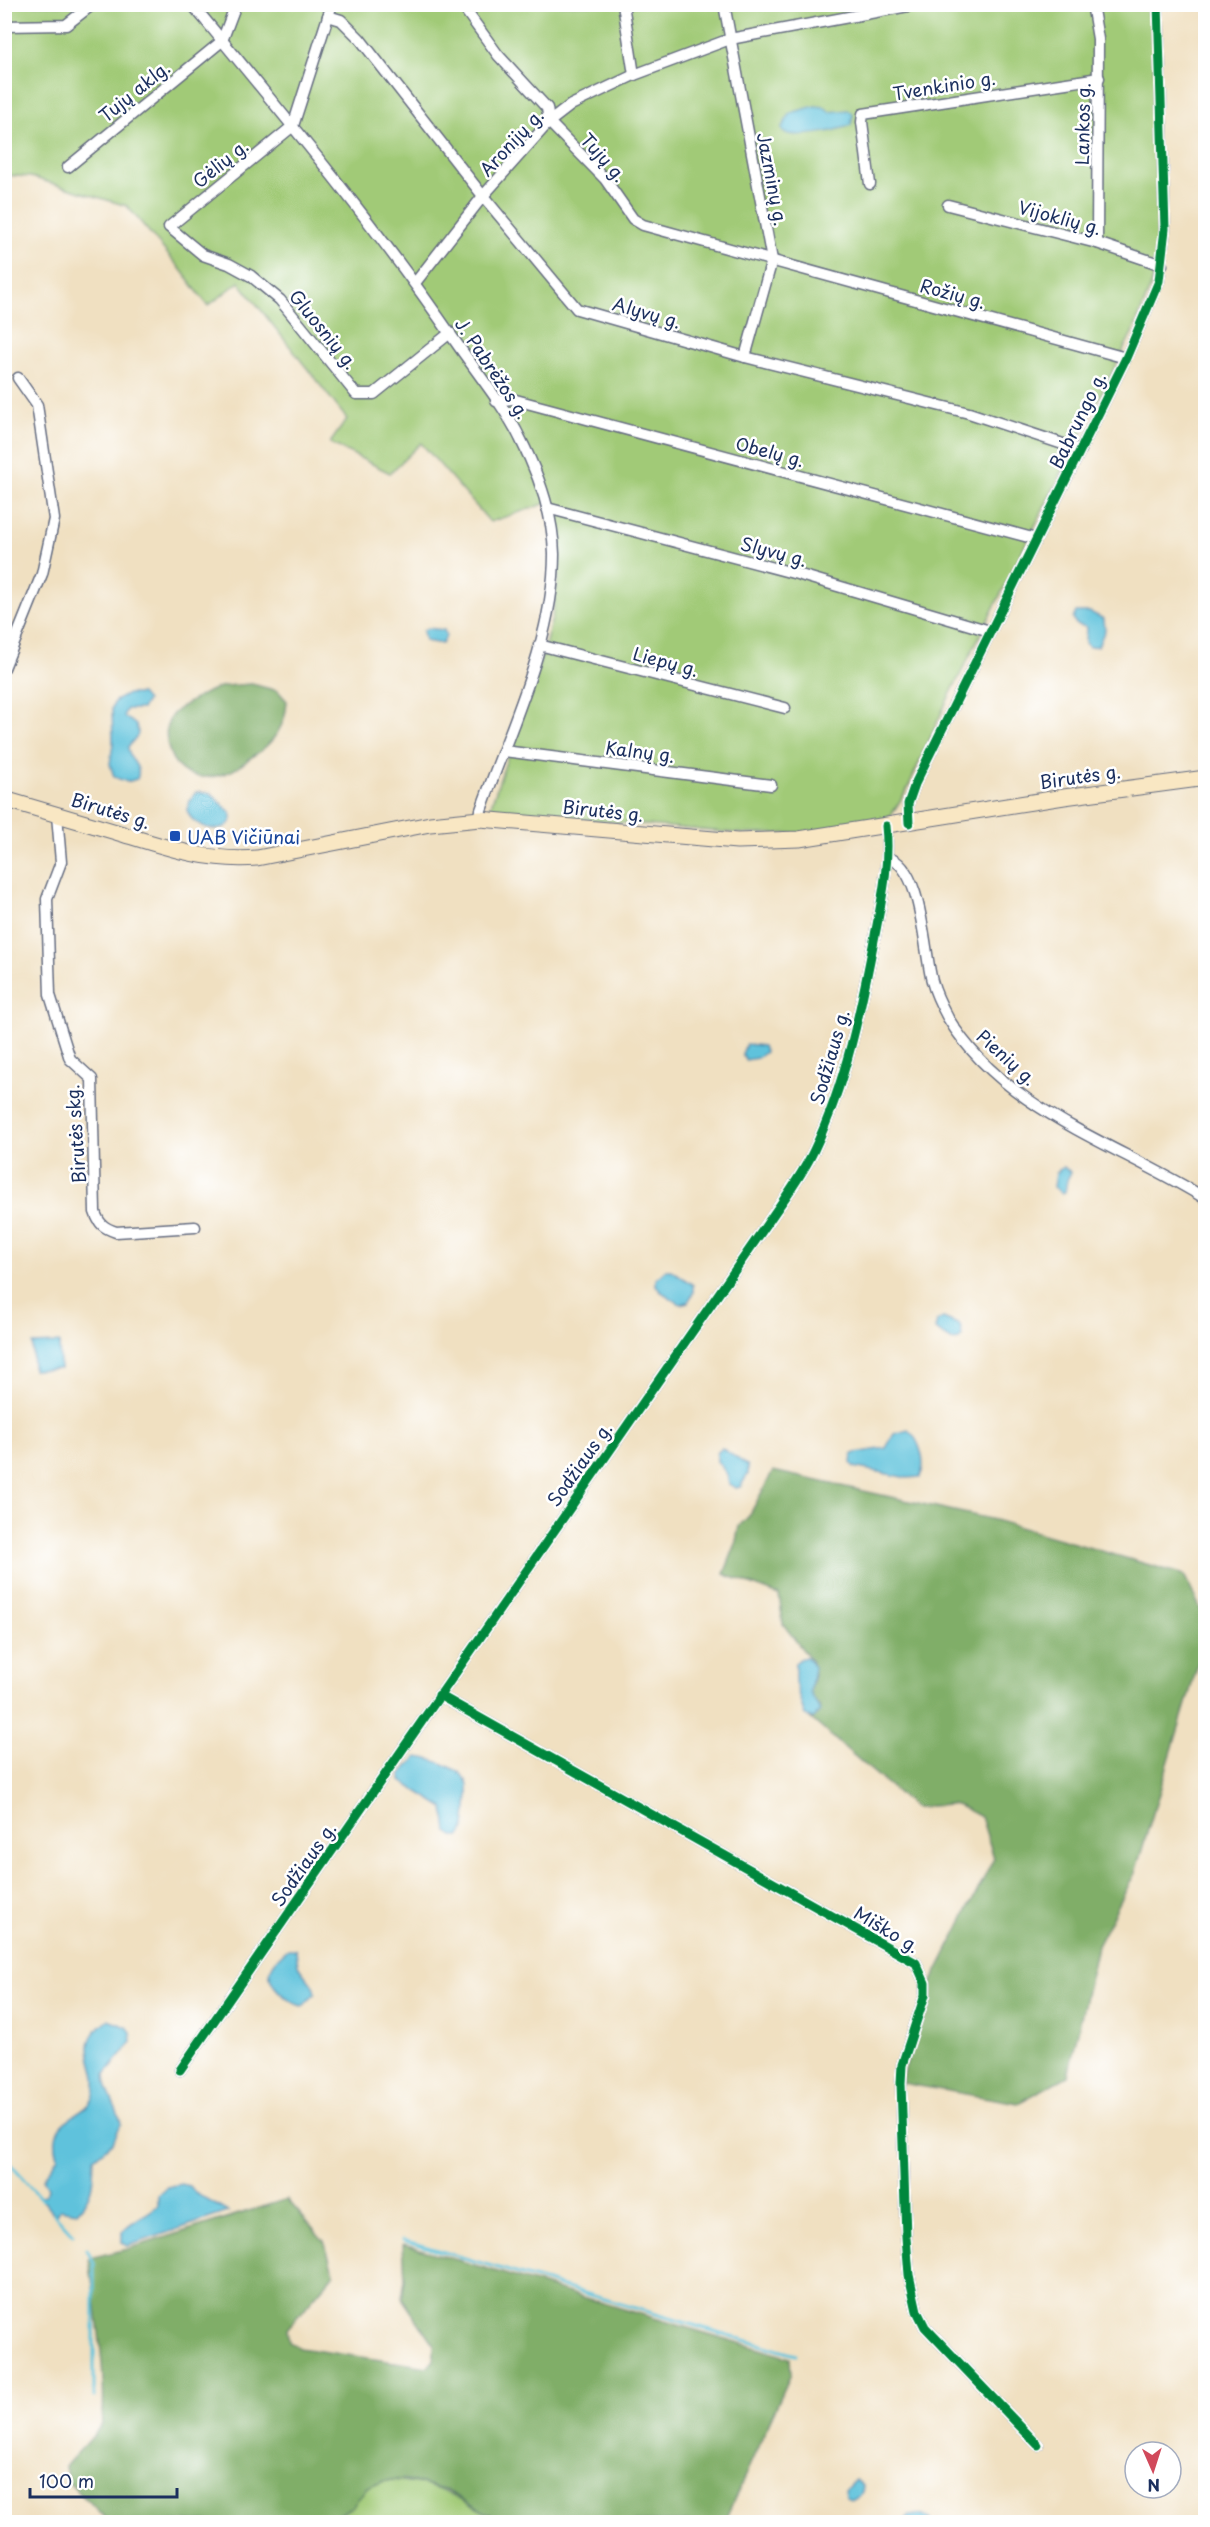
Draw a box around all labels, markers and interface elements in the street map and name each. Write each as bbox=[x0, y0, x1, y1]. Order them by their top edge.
street label: Tujų aklg. bbox=[93, 54, 175, 128]
street label: Tvenkinio g. bbox=[891, 64, 997, 106]
street label: Lankos g. bbox=[1068, 82, 1096, 166]
street label: Aronijų g. bbox=[473, 102, 549, 182]
street label: Tujų g. bbox=[575, 127, 633, 187]
street label: Jazminų g. bbox=[751, 130, 795, 228]
street label: Gėlių g. bbox=[186, 132, 254, 194]
street label: Vijoklių g. bbox=[1015, 193, 1105, 241]
street label: Rožių g. bbox=[917, 271, 989, 315]
street label: Gluosnių g. bbox=[283, 283, 365, 375]
street label: Alyvų g. bbox=[610, 289, 684, 335]
street label: J. Pabrėžos g. bbox=[449, 312, 537, 424]
street label: Babrungo g. bbox=[1042, 367, 1112, 473]
street label: Obelų g. bbox=[733, 429, 807, 473]
street label: Slyvų g. bbox=[738, 529, 810, 573]
street label: Liepų g. bbox=[630, 639, 702, 683]
street label: Kalnų g. bbox=[604, 733, 676, 769]
street label: Birutės g. bbox=[1038, 757, 1122, 795]
street label: Birutės g. bbox=[68, 785, 154, 835]
street label: Birutės g. bbox=[561, 792, 645, 828]
place label: UAB Vičiūnai bbox=[187, 823, 300, 850]
marker: UAB Vičiūnai bbox=[168, 829, 182, 843]
street label: Sodžiaus g. bbox=[803, 1006, 855, 1108]
street label: Pienių g. bbox=[971, 1023, 1043, 1091]
street label: Birutės skg. bbox=[58, 1083, 92, 1185]
street label: Sodžiaus g. bbox=[540, 1416, 618, 1512]
street label: Sodžiaus g. bbox=[264, 1816, 342, 1912]
street label: Miško g. bbox=[849, 1899, 925, 1959]
north arrow bbox=[1123, 2440, 1183, 2500]
scale bar bbox=[30, 2461, 177, 2499]
text: 100 m bbox=[39, 2467, 94, 2494]
text: N bbox=[1147, 2474, 1161, 2498]

